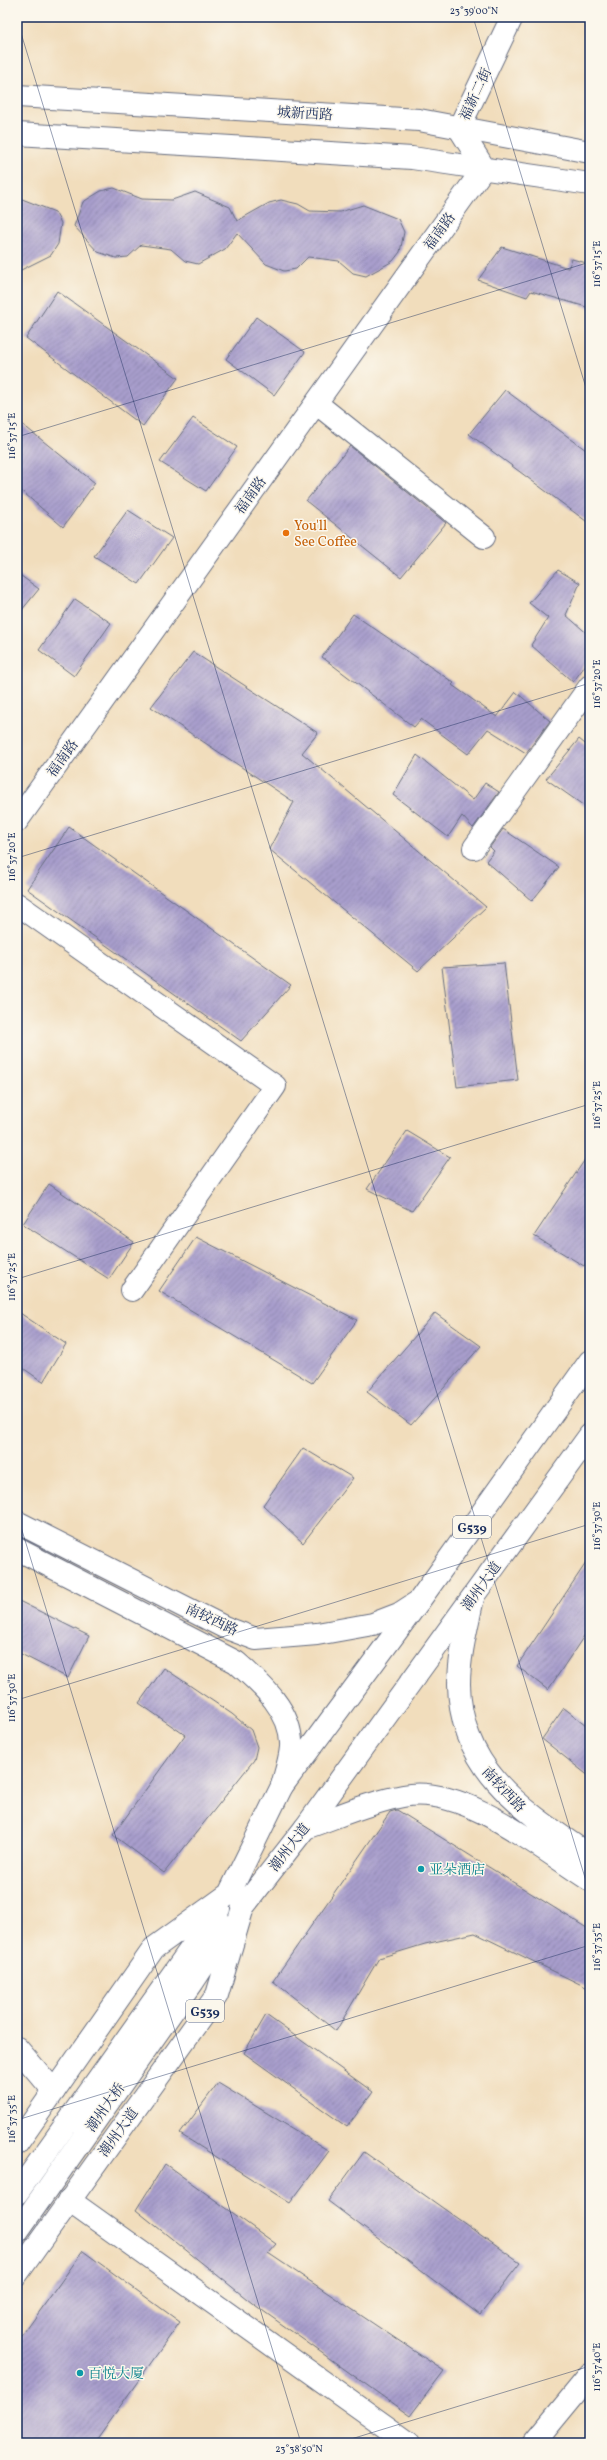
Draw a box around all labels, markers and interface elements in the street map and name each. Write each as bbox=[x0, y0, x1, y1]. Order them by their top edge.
text: 23°39'00"N bbox=[450, 4, 499, 18]
street label: 福新二街 bbox=[456, 65, 497, 124]
street label: 城新西路 bbox=[276, 104, 333, 125]
street label: 福南路 bbox=[420, 209, 460, 254]
text: 116°37'15"E bbox=[590, 241, 604, 287]
text: 116°37'15"E bbox=[5, 413, 19, 459]
street label: 福南路 bbox=[231, 473, 271, 518]
place label: You'll See Coffee bbox=[294, 517, 357, 552]
marker: You'll See Coffee bbox=[281, 528, 291, 538]
text: 116°37'20"E bbox=[590, 660, 604, 708]
street label: 福南路 bbox=[43, 736, 83, 781]
text: 116°37'20"E bbox=[5, 833, 19, 881]
text: 116°37'25"E bbox=[590, 1081, 604, 1129]
text: 116°37'25"E bbox=[5, 1253, 19, 1301]
text: 116°37'30"E bbox=[590, 1502, 604, 1550]
road number: G539 bbox=[453, 1516, 491, 1538]
street label: 潮州大道 bbox=[458, 1559, 506, 1615]
street label: 南较西路 bbox=[182, 1600, 241, 1641]
text: 116°37'30"E bbox=[5, 1674, 19, 1722]
street label: 南较西路 bbox=[477, 1763, 529, 1817]
street label: 潮州大道 bbox=[265, 1820, 315, 1876]
place label: 亚朵酒店 bbox=[429, 1861, 485, 1880]
marker: 亚朵酒店 bbox=[416, 1864, 426, 1874]
text: 116°37'35"E bbox=[590, 1923, 604, 1971]
road number: G539 bbox=[186, 2000, 224, 2022]
street label: 潮州大桥 bbox=[82, 2079, 130, 2136]
text: 116°37'35"E bbox=[5, 2095, 19, 2143]
street label: 潮州大道 bbox=[95, 2105, 143, 2161]
text: 116°37'40"E bbox=[590, 2343, 604, 2391]
place label: 百悦大厦 bbox=[88, 2365, 144, 2384]
marker: 百悦大厦 bbox=[75, 2368, 85, 2378]
text: 23°38'50"N bbox=[275, 2442, 323, 2456]

